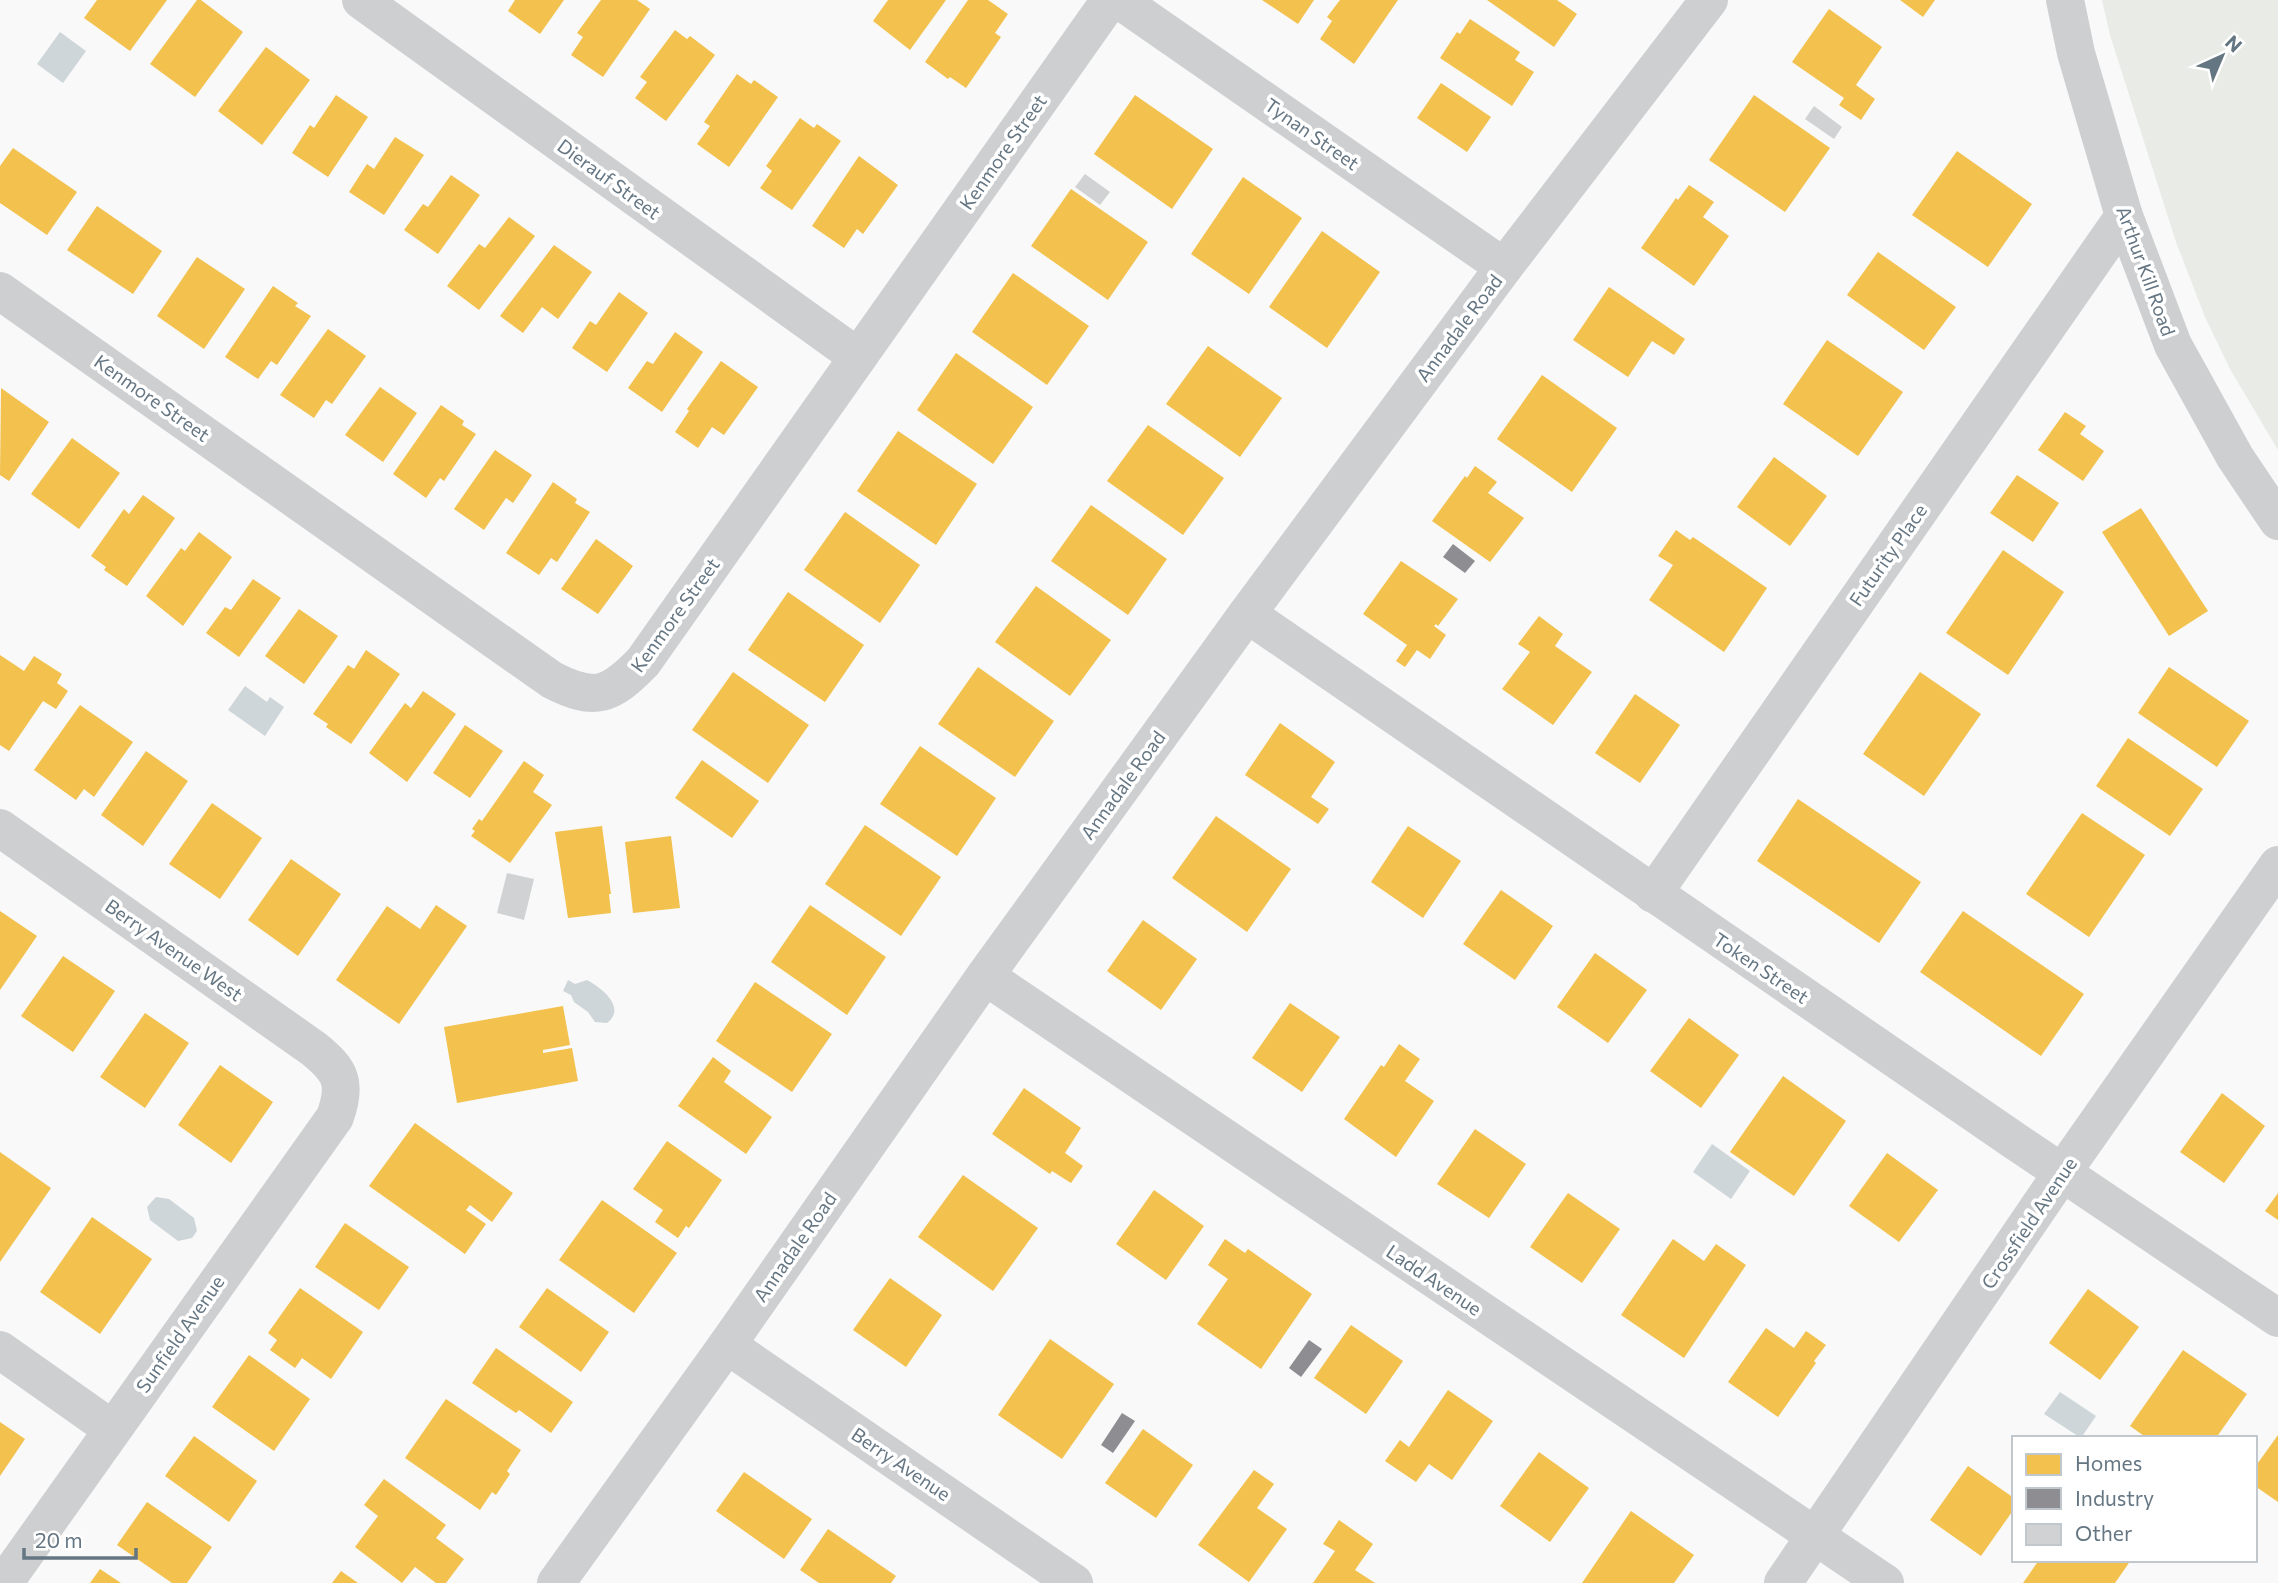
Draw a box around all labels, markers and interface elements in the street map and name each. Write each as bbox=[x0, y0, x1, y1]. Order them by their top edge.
north arrow bbox=[2187, 21, 2257, 91]
text: N bbox=[2221, 30, 2247, 57]
street label: Kenmore Street bbox=[954, 89, 1051, 214]
street label: Tynan Street bbox=[1261, 93, 1364, 175]
street label: Dierauf Street bbox=[553, 134, 665, 224]
street label: Arthur Kill Road bbox=[2112, 203, 2181, 339]
street label: Annadale Road bbox=[1411, 269, 1506, 386]
street label: Kenmore Street bbox=[90, 349, 215, 446]
street label: Futurity Place bbox=[1844, 499, 1931, 610]
street label: Kenmore Street bbox=[625, 553, 724, 676]
street label: Annadale Road bbox=[1075, 726, 1170, 843]
street label: Berry Avenue West bbox=[101, 894, 248, 1006]
street label: Token Street bbox=[1709, 927, 1814, 1008]
street label: Crossfield Avenue bbox=[1976, 1153, 2081, 1293]
street label: Annadale Road bbox=[748, 1187, 841, 1306]
street label: Ladd Avenue bbox=[1382, 1239, 1486, 1320]
street label: Sunfield Avenue bbox=[131, 1271, 229, 1397]
street label: Berry Avenue bbox=[847, 1422, 955, 1505]
legend bbox=[2012, 1436, 2257, 1562]
text: Homes bbox=[2075, 1450, 2142, 1475]
text: Industry bbox=[2075, 1485, 2154, 1510]
scale bar bbox=[24, 1516, 136, 1560]
text: Other bbox=[2075, 1520, 2132, 1545]
text: 20 m bbox=[35, 1527, 83, 1552]

